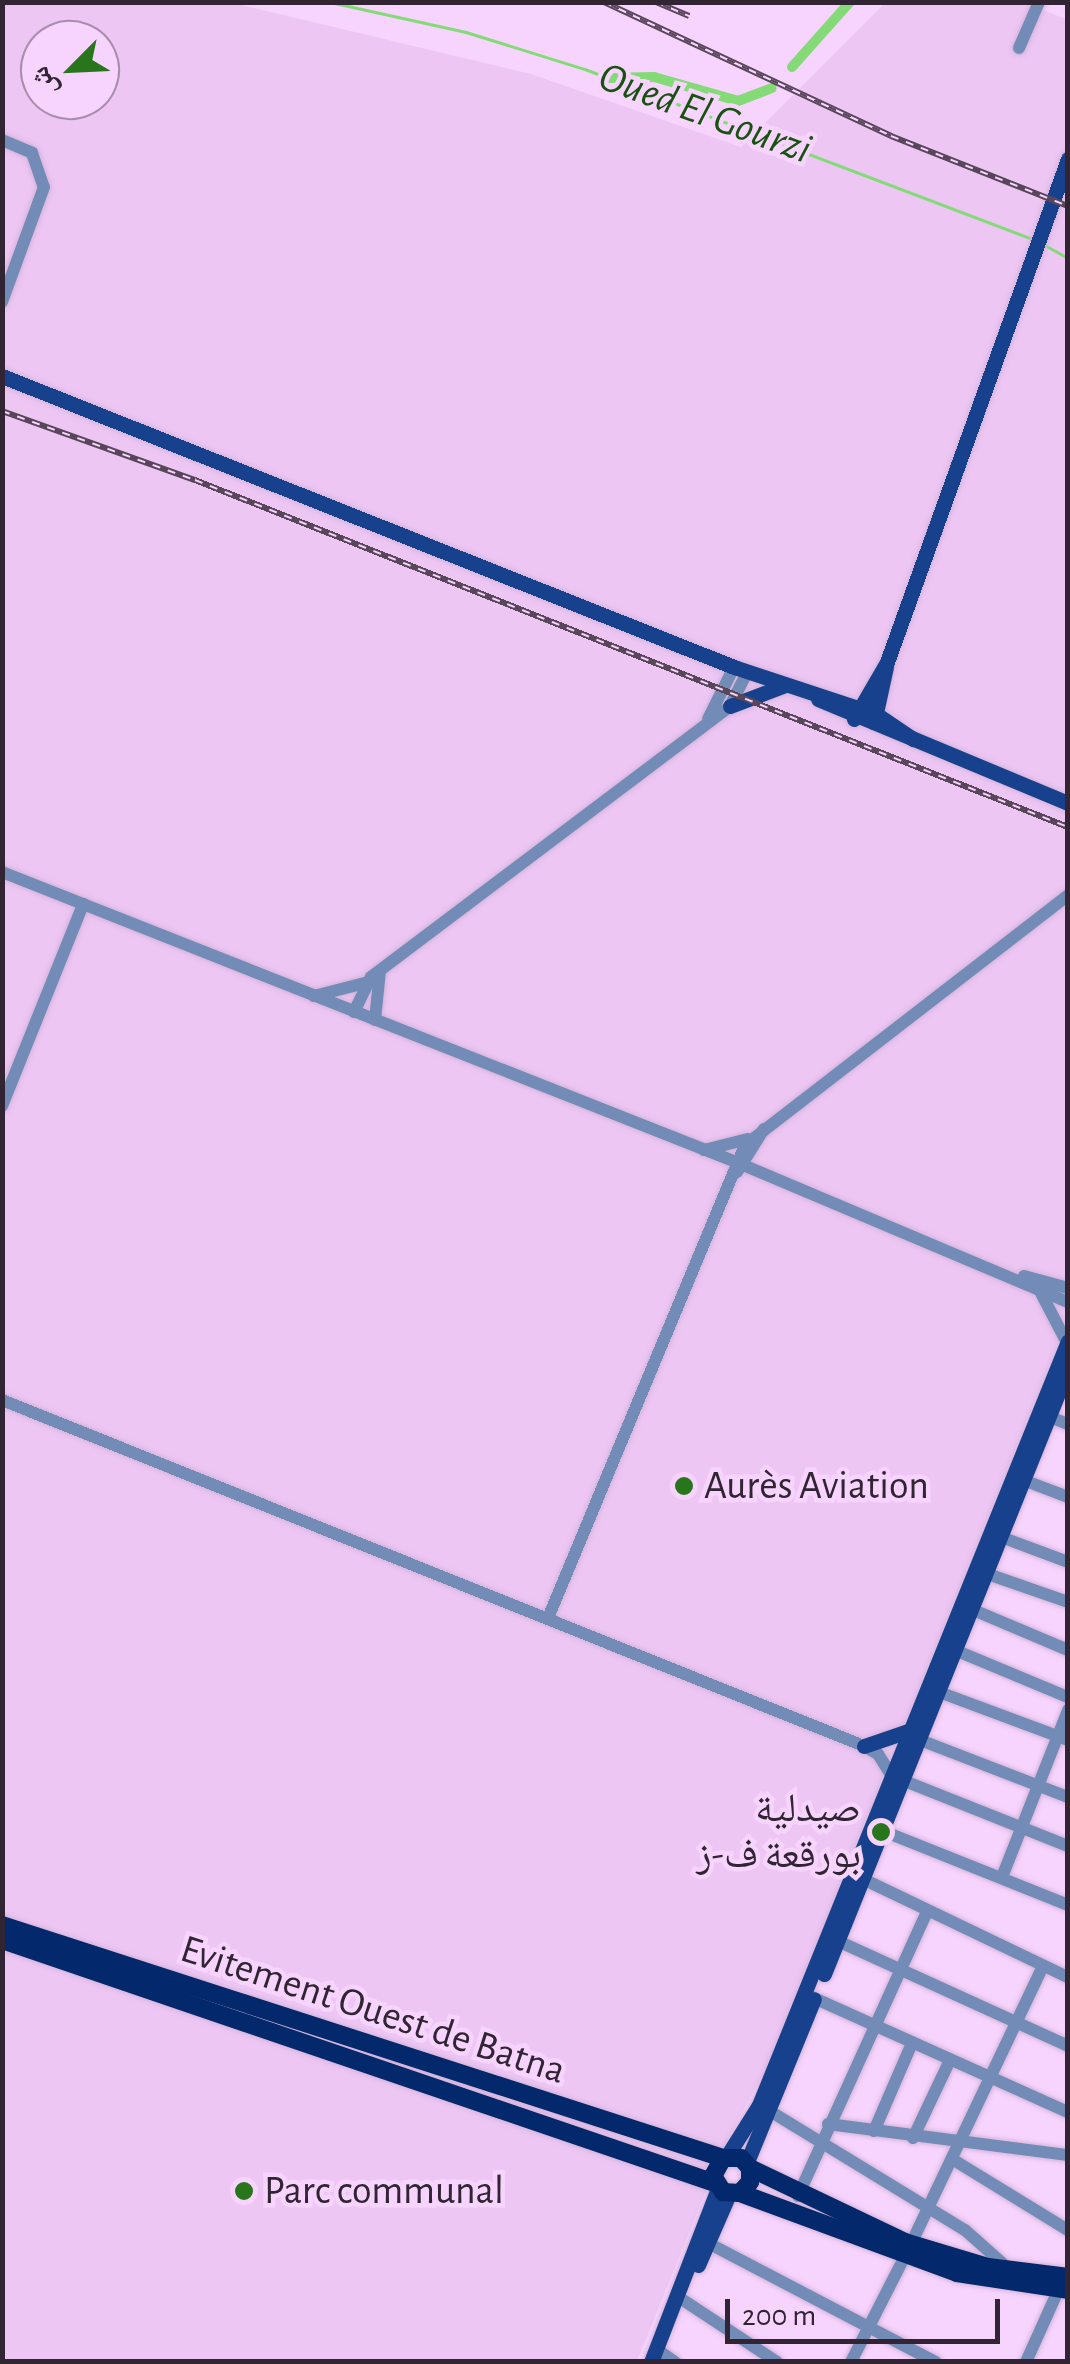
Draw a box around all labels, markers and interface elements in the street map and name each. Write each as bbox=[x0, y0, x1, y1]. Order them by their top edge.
north arrow bbox=[20, 20, 120, 120]
water label: Oued El Gourzi bbox=[592, 51, 818, 175]
text: ش bbox=[26, 62, 63, 101]
place label: Aurès Aviation bbox=[704, 1462, 929, 1510]
marker: Aurès Aviation bbox=[673, 1475, 695, 1497]
place label: صيدلية بورقعة ف-ز bbox=[696, 1785, 861, 1879]
marker: صيدلية بورقعة ف-ز bbox=[870, 1821, 892, 1843]
street label: Evitement Ouest de Batna bbox=[175, 1925, 571, 2095]
place label: Parc communal bbox=[264, 2167, 504, 2215]
marker: Parc communal bbox=[233, 2180, 255, 2202]
scale bar bbox=[730, 2279, 1005, 2341]
text: 200 m bbox=[742, 2301, 816, 2331]

